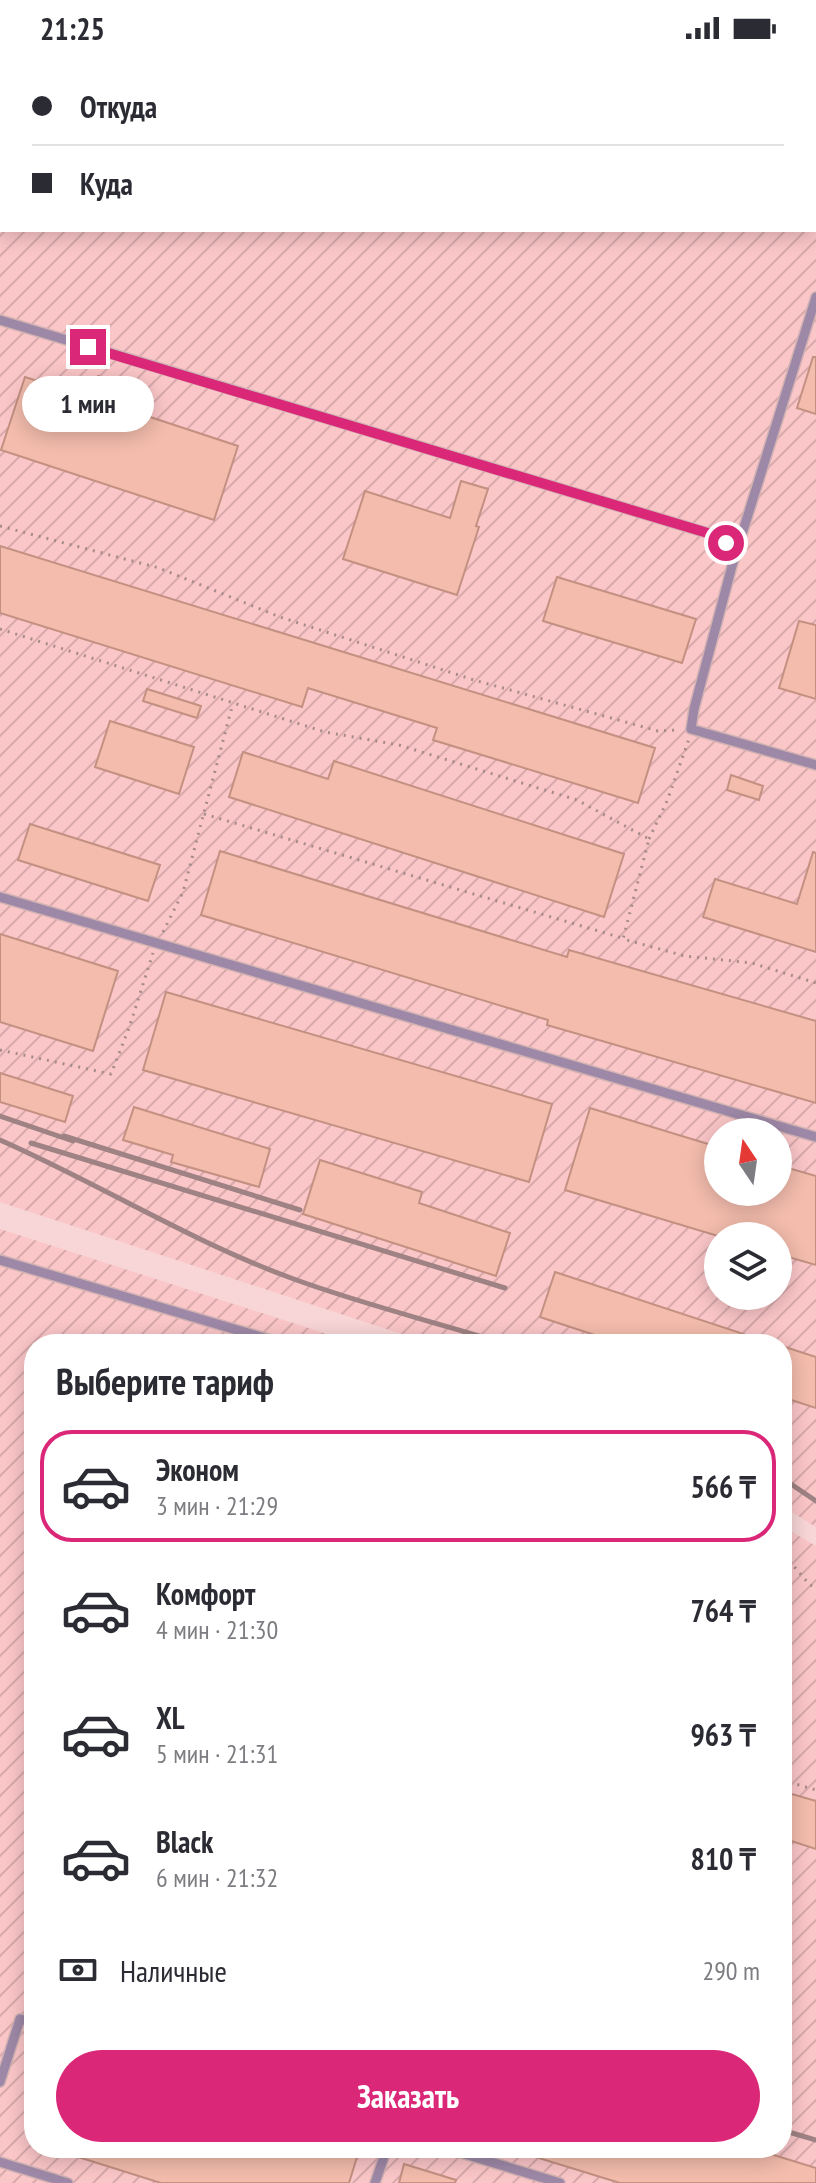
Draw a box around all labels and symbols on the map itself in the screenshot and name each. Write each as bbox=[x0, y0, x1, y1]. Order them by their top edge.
route end bbox=[70, 329, 106, 365]
callout: 1 мин bbox=[22, 375, 154, 431]
route start bbox=[708, 525, 744, 561]
north arrow bbox=[704, 1118, 792, 1206]

